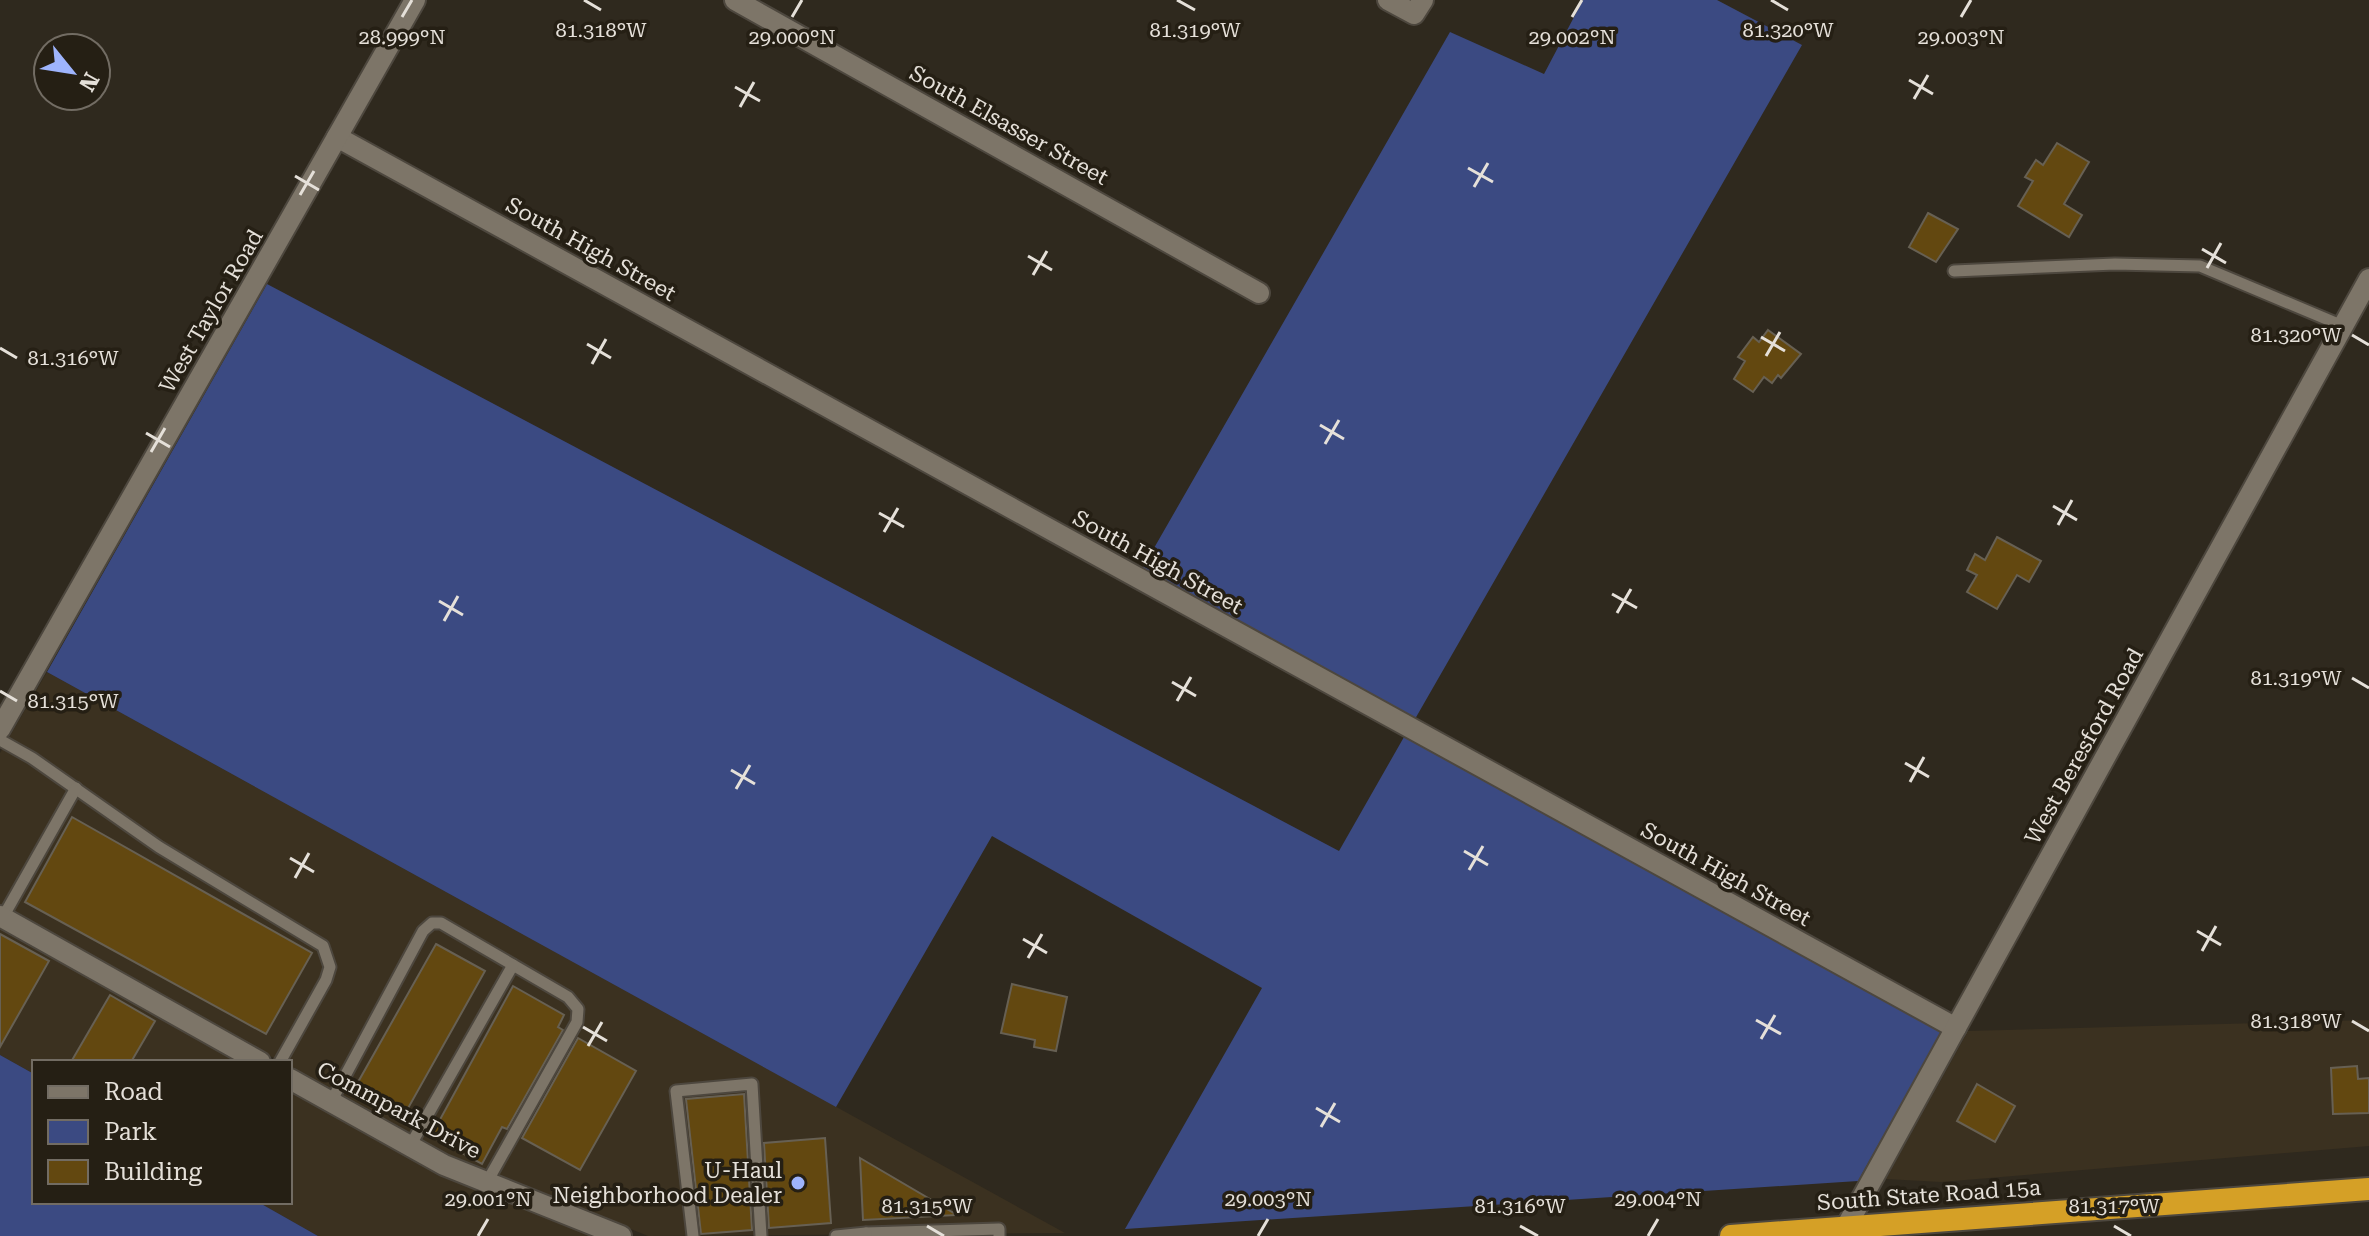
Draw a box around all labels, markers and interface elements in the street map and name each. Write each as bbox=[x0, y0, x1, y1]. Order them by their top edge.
text: 81.318°W bbox=[555, 18, 647, 42]
text: 81.319°W bbox=[1149, 18, 1241, 42]
text: 81.320°W bbox=[1742, 18, 1834, 42]
text: 28.999°N bbox=[359, 25, 445, 49]
text: 29.000°N bbox=[749, 25, 835, 49]
text: 29.002°N bbox=[1529, 25, 1615, 49]
text: 29.003°N bbox=[1918, 25, 2004, 49]
north arrow bbox=[32, 32, 112, 112]
street label: South Elsasser Street bbox=[905, 60, 1113, 190]
text: N bbox=[74, 68, 104, 95]
street label: South High Street bbox=[502, 192, 680, 306]
street label: West Taylor Road bbox=[154, 225, 268, 397]
text: 81.320°W bbox=[2250, 323, 2342, 347]
text: 81.316°W bbox=[27, 346, 119, 370]
street label: South High Street bbox=[1069, 505, 1247, 619]
street label: West Beresford Road bbox=[2020, 644, 2148, 848]
text: 81.319°W bbox=[2250, 666, 2342, 690]
text: 81.315°W bbox=[27, 689, 119, 713]
street label: South High Street bbox=[1637, 817, 1815, 931]
text: 81.318°W bbox=[2250, 1009, 2342, 1033]
street label: Commpark Drive bbox=[313, 1056, 485, 1164]
legend bbox=[32, 1060, 292, 1204]
text: Road bbox=[104, 1078, 163, 1106]
text: Park bbox=[104, 1118, 157, 1146]
text: Building bbox=[104, 1158, 202, 1186]
place label: U-Haul Neighborhood Dealer bbox=[553, 1158, 782, 1208]
marker: U-Haul Neighborhood Dealer bbox=[789, 1174, 807, 1192]
street label: South State Road 15a bbox=[1816, 1175, 2042, 1215]
text: 29.001°N bbox=[445, 1187, 531, 1211]
text: 29.003°N bbox=[1225, 1187, 1311, 1211]
text: 29.004°N bbox=[1615, 1187, 1701, 1211]
text: 81.315°W bbox=[881, 1194, 973, 1218]
text: 81.316°W bbox=[1474, 1194, 1566, 1218]
text: 81.317°W bbox=[2068, 1194, 2160, 1218]

